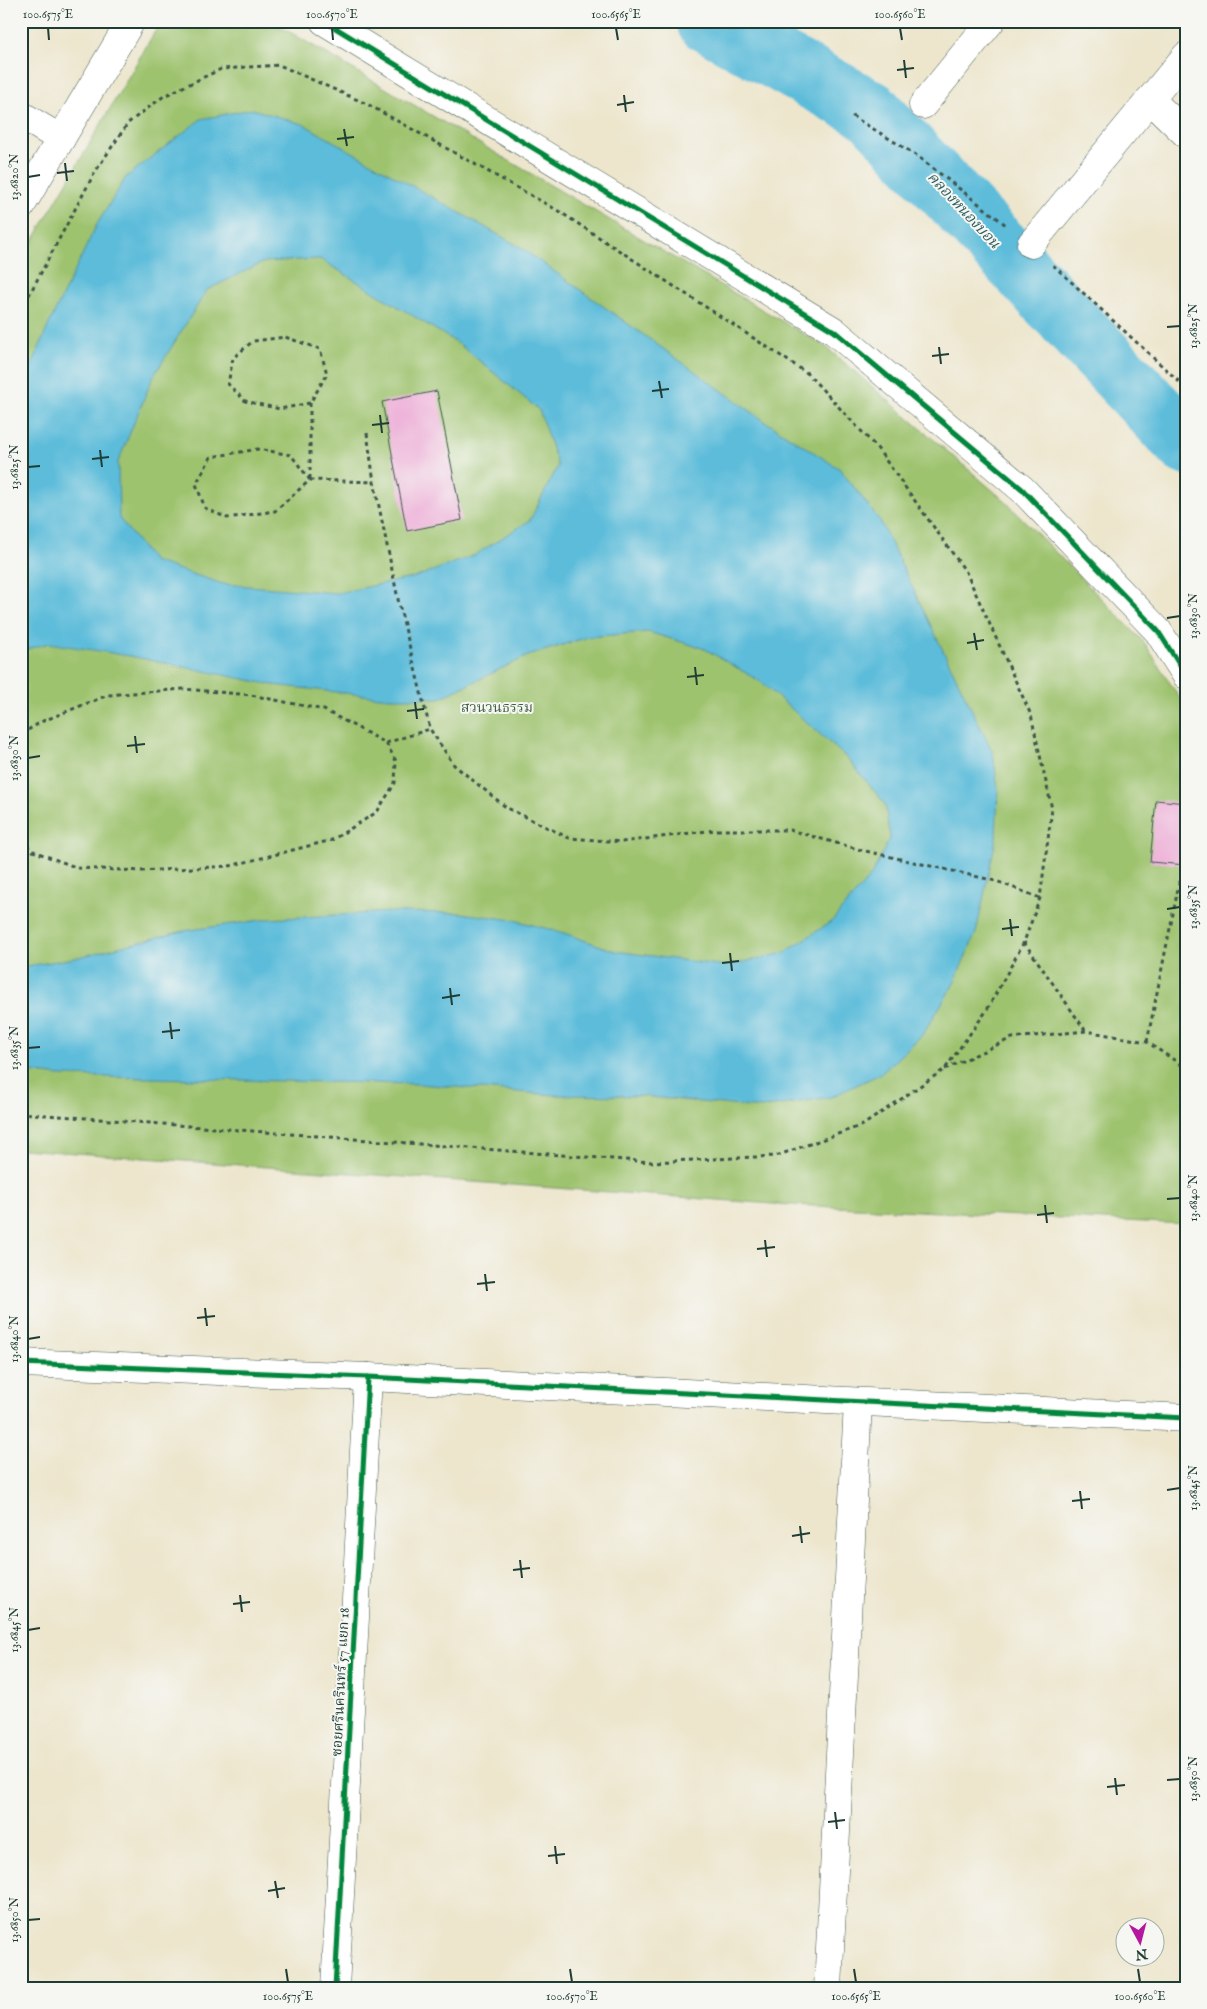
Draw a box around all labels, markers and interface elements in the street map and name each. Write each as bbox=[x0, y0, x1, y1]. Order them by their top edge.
text: 100.6575°E bbox=[23, 7, 73, 22]
text: 100.6570°E bbox=[306, 7, 358, 22]
text: 100.6565°E bbox=[591, 7, 641, 22]
text: 100.6560°E bbox=[874, 7, 926, 22]
text: 13.6820°N bbox=[7, 153, 22, 201]
water label: คลองหนองบอน bbox=[923, 168, 1004, 253]
text: 13.6825°N bbox=[1186, 303, 1201, 349]
text: 13.6825°N bbox=[7, 444, 22, 490]
text: 13.6830°N bbox=[1186, 592, 1201, 639]
park label: สวนวนธรรม bbox=[461, 699, 533, 717]
text: 13.6830°N bbox=[7, 734, 22, 781]
text: 13.6835°N bbox=[1186, 884, 1201, 929]
text: 13.6835°N bbox=[7, 1025, 22, 1070]
text: 13.6840°N bbox=[1186, 1174, 1201, 1222]
text: 13.6840°N bbox=[7, 1315, 22, 1363]
text: 13.6845°N bbox=[1186, 1465, 1201, 1511]
text: 13.6845°N bbox=[7, 1607, 22, 1653]
street label: ซอยศรีนครินทร์ 57 แยก 18 bbox=[327, 1607, 354, 1757]
text: 13.6850°N bbox=[1186, 1756, 1201, 1802]
text: 13.6850°N bbox=[7, 1897, 22, 1943]
north arrow bbox=[1114, 1916, 1164, 1966]
text: N bbox=[1134, 1944, 1150, 1964]
text: 100.6575°E bbox=[263, 1989, 313, 2004]
text: 100.6570°E bbox=[546, 1989, 598, 2004]
text: 100.6565°E bbox=[831, 1989, 881, 2004]
text: 100.6560°E bbox=[1114, 1989, 1166, 2004]

